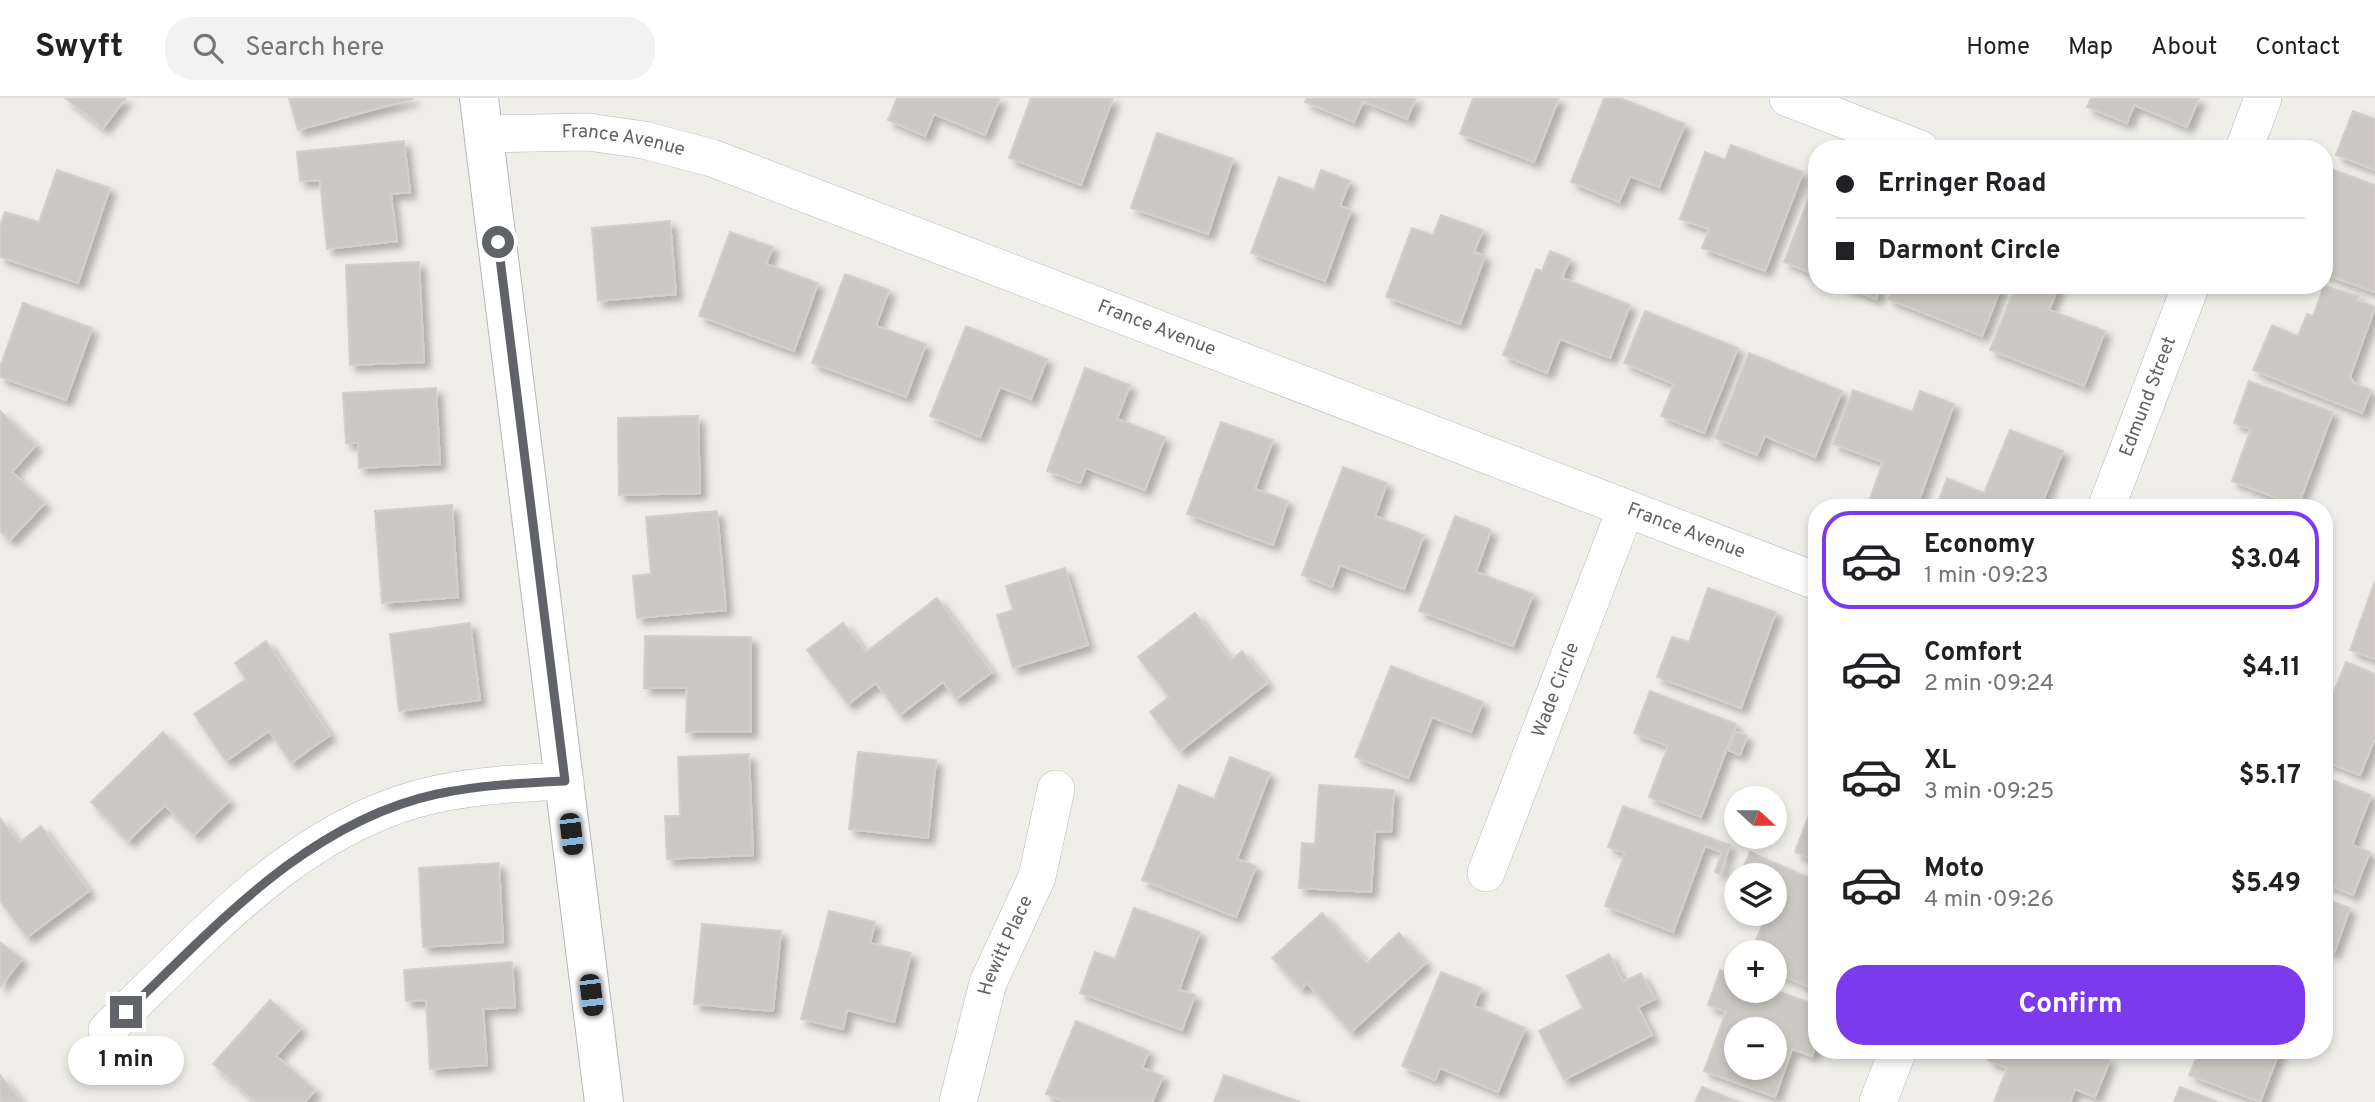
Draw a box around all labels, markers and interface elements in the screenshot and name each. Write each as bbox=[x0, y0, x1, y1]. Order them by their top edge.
search box bbox=[165, 17, 655, 80]
text: Swyft bbox=[35, 27, 123, 69]
icon: search bbox=[189, 29, 227, 67]
text: Search here bbox=[245, 32, 384, 65]
text: Home bbox=[1966, 33, 2030, 63]
text: Map bbox=[2068, 33, 2113, 63]
text: About bbox=[2151, 33, 2217, 63]
text: Contact bbox=[2255, 33, 2340, 63]
street label: France Avenue bbox=[561, 120, 687, 162]
text: Erringer Road bbox=[1878, 168, 2046, 201]
route start bbox=[482, 226, 514, 258]
text: Darmont Circle bbox=[1878, 235, 2060, 268]
street label: France Avenue bbox=[1094, 295, 1219, 362]
street label: Edmund Street bbox=[2115, 333, 2182, 460]
street label: France Avenue bbox=[1624, 498, 1749, 565]
icon: car bbox=[1840, 529, 1903, 592]
text: Economy bbox=[1924, 529, 2035, 562]
text: $3.04 bbox=[2230, 544, 2301, 577]
text: 1 min · 09:23 bbox=[1924, 562, 2049, 591]
icon: car bbox=[1840, 637, 1903, 700]
text: Comfort bbox=[1924, 637, 2022, 670]
street label: Wade Circle bbox=[1527, 639, 1585, 741]
text: $4.11 bbox=[2242, 652, 2301, 685]
text: 2 min · 09:24 bbox=[1924, 670, 2054, 699]
icon: car bbox=[1840, 745, 1903, 808]
text: XL bbox=[1924, 745, 1956, 778]
text: $5.17 bbox=[2239, 760, 2301, 793]
text: 3 min · 09:25 bbox=[1924, 778, 2054, 807]
north arrow bbox=[1724, 786, 1787, 849]
map controls bbox=[1724, 786, 1787, 1080]
car bbox=[559, 812, 584, 856]
icon: car bbox=[1840, 853, 1903, 916]
text: Moto bbox=[1924, 853, 1984, 886]
button: layers bbox=[1724, 863, 1787, 926]
text: $5.49 bbox=[2230, 868, 2301, 901]
text: 4 min · 09:26 bbox=[1924, 886, 2054, 915]
street label: Hewitt Place bbox=[973, 892, 1039, 998]
button: + bbox=[1724, 940, 1787, 1003]
button: Confirm bbox=[1836, 965, 2305, 1045]
car bbox=[579, 973, 604, 1017]
route end bbox=[110, 996, 142, 1028]
button: − bbox=[1724, 1017, 1787, 1080]
callout: 1 min bbox=[68, 1037, 184, 1086]
text: 1 min bbox=[98, 1046, 154, 1075]

